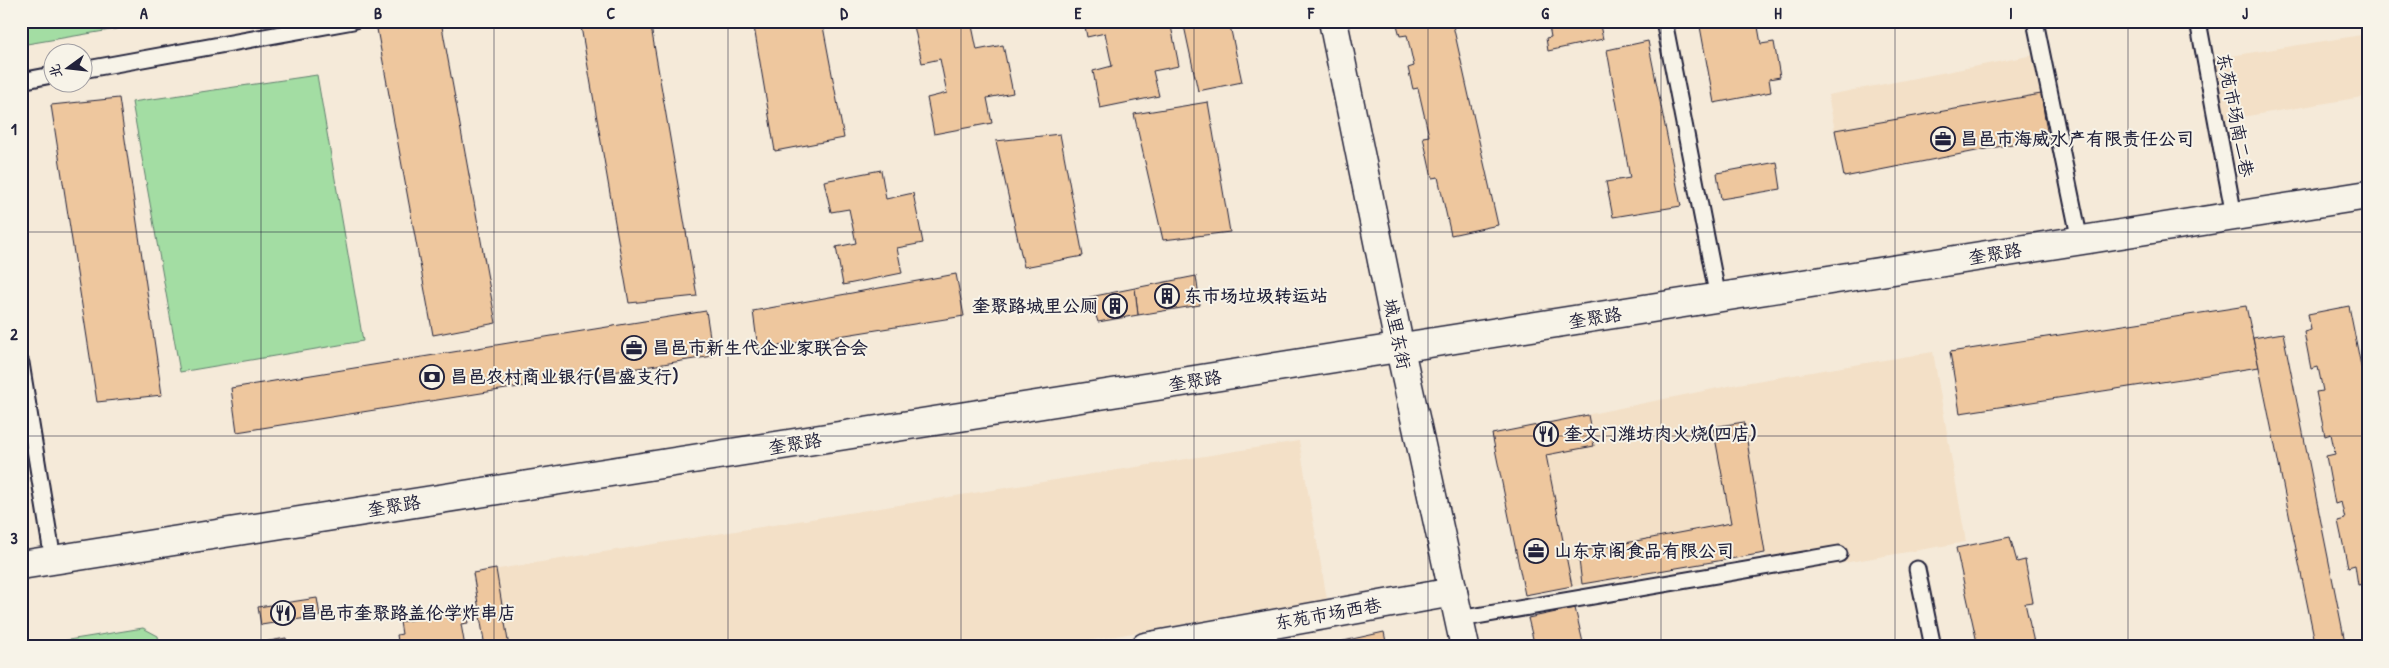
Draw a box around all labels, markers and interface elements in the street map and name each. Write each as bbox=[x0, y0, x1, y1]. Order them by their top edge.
text: A bbox=[140, 2, 148, 24]
text: B bbox=[374, 2, 382, 24]
text: C bbox=[607, 2, 616, 24]
text: D bbox=[840, 2, 848, 24]
text: E bbox=[1074, 2, 1082, 24]
text: F bbox=[1307, 2, 1315, 24]
text: G bbox=[1541, 2, 1549, 24]
text: H bbox=[1774, 2, 1782, 24]
text: I bbox=[2009, 2, 2013, 24]
text: J bbox=[2242, 2, 2248, 24]
north arrow bbox=[42, 42, 92, 92]
street label: 东苑市场南二巷 bbox=[2211, 51, 2260, 179]
text: 北 bbox=[44, 62, 66, 81]
text: 1 bbox=[11, 118, 17, 140]
office icon: 昌邑市海威水产有限责任公司 bbox=[1930, 126, 1956, 152]
place label: 昌邑市海威水产有限责任公司 bbox=[1960, 126, 2194, 151]
street label: 奎聚路 bbox=[1966, 237, 2024, 270]
building icon: 东市场垃圾转运站 bbox=[1154, 283, 1180, 309]
place label: 东市场垃圾转运站 bbox=[1184, 283, 1328, 308]
place label: 奎聚路城里公厕 bbox=[972, 293, 1098, 318]
building icon: 奎聚路城里公厕 bbox=[1102, 293, 1128, 319]
street label: 城里东街 bbox=[1378, 296, 1417, 372]
street label: 奎聚路 bbox=[1566, 301, 1624, 334]
text: 2 bbox=[10, 323, 18, 345]
office icon: 昌邑市新生代企业家联合会 bbox=[621, 335, 647, 361]
place label: 昌邑市新生代企业家联合会 bbox=[652, 335, 868, 360]
bank icon: 昌邑农村商业银行(昌盛支行) bbox=[419, 364, 445, 390]
place label: 昌邑农村商业银行(昌盛支行) bbox=[450, 364, 679, 389]
street label: 奎聚路 bbox=[1166, 364, 1224, 397]
restaurant icon: 奎文门潍坊肉火烧(四店) bbox=[1533, 421, 1559, 447]
place label: 奎文门潍坊肉火烧(四店) bbox=[1564, 421, 1757, 446]
street label: 奎聚路 bbox=[766, 427, 824, 460]
street label: 奎聚路 bbox=[365, 489, 423, 522]
text: 3 bbox=[10, 527, 18, 549]
office icon: 山东京阁食品有限公司 bbox=[1523, 538, 1549, 564]
place label: 山东京阁食品有限公司 bbox=[1554, 538, 1734, 563]
street label: 东苑市场西巷 bbox=[1273, 592, 1383, 635]
restaurant icon: 昌邑市奎聚路盖伦学炸串店 bbox=[270, 600, 296, 626]
place label: 昌邑市奎聚路盖伦学炸串店 bbox=[300, 600, 516, 625]

